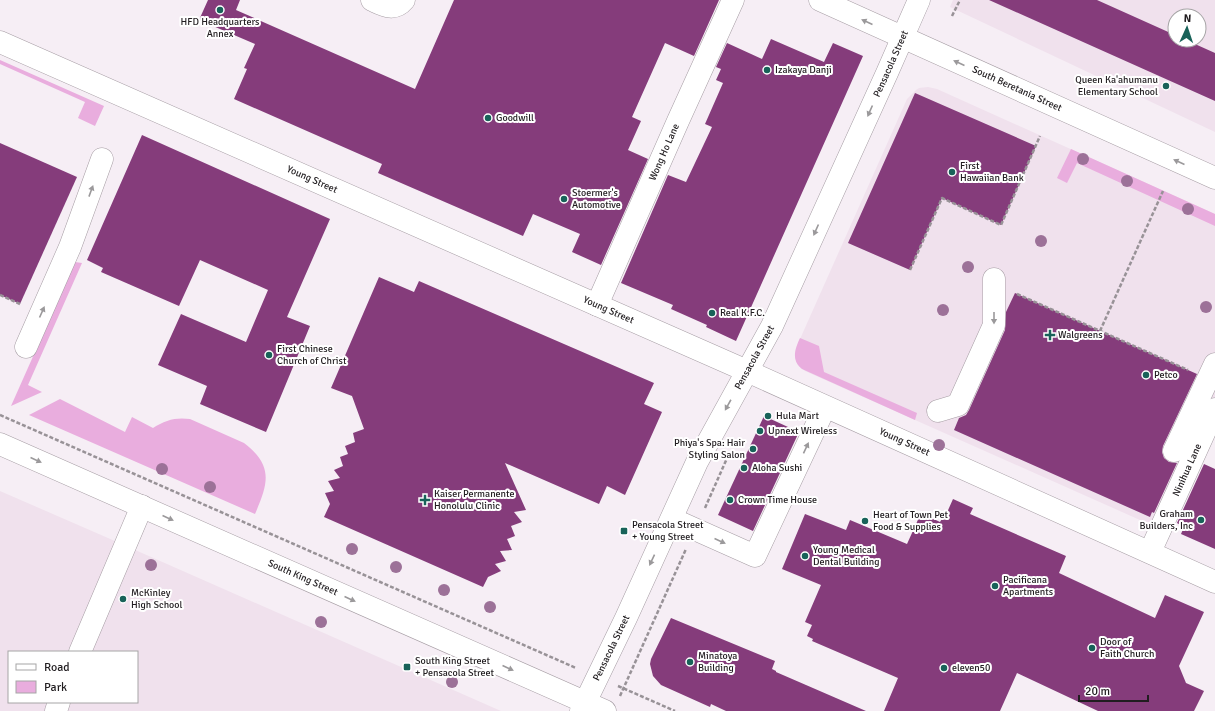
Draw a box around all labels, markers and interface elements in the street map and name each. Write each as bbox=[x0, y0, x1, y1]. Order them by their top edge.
marker: HFD Headquarters Annex bbox=[215, 5, 225, 15]
north arrow bbox=[1167, 8, 1207, 48]
text: N bbox=[1183, 12, 1192, 25]
place label: HFD Headquarters Annex bbox=[181, 16, 260, 40]
one-way arrow bbox=[861, 18, 873, 24]
street label: Pensacola Street bbox=[871, 28, 911, 99]
one-way arrow bbox=[953, 59, 965, 66]
street label: South Beretania Street bbox=[970, 63, 1064, 114]
place label: Izakaya Danji bbox=[775, 64, 832, 76]
marker: Izakaya Danji bbox=[762, 65, 772, 75]
place label: Queen Ka'ahumanu Elementary School bbox=[1075, 74, 1158, 98]
marker: Queen Ka'ahumanu Elementary School bbox=[1161, 81, 1171, 91]
one-way arrow bbox=[867, 106, 873, 117]
place label: Goodwill bbox=[496, 112, 534, 124]
marker: Goodwill bbox=[483, 113, 493, 123]
street label: Wong Ho Lane bbox=[646, 122, 682, 183]
one-way arrow bbox=[1174, 159, 1185, 165]
place label: First Hawaiian Bank bbox=[960, 160, 1024, 184]
street label: Young Street bbox=[285, 163, 340, 196]
marker: First Hawaiian Bank bbox=[947, 167, 957, 177]
one-way arrow bbox=[88, 185, 94, 197]
place label: Stoermer's Automotive bbox=[572, 187, 621, 211]
marker: Stoermer's Automotive bbox=[559, 194, 569, 204]
one-way arrow bbox=[813, 224, 819, 235]
street label: Young Street bbox=[581, 294, 636, 327]
one-way arrow bbox=[39, 306, 45, 318]
place label: Real K.F.C. bbox=[720, 307, 765, 319]
marker: Real K.F.C. bbox=[707, 308, 717, 318]
one-way arrow bbox=[991, 312, 997, 325]
street label: Pensacola Street bbox=[732, 323, 777, 392]
place label: Walgreens bbox=[1058, 329, 1103, 341]
marker: Walgreens bbox=[1045, 330, 1055, 340]
place label: First Chinese Church of Christ bbox=[277, 343, 347, 367]
marker: First Chinese Church of Christ bbox=[264, 350, 274, 360]
place label: Petco bbox=[1154, 369, 1178, 381]
marker: Petco bbox=[1141, 370, 1151, 380]
one-way arrow bbox=[725, 400, 732, 411]
place label: Hula Mart bbox=[776, 410, 819, 422]
marker: Hula Mart bbox=[763, 411, 773, 421]
place label: Upnext Wireless bbox=[768, 425, 838, 437]
street label: Young Street bbox=[877, 425, 932, 459]
marker: Upnext Wireless bbox=[755, 426, 765, 436]
place label: Phiya's Spa: Hair Styling Salon bbox=[674, 437, 745, 461]
street label: Ninihua Lane bbox=[1170, 442, 1204, 498]
one-way arrow bbox=[803, 443, 809, 454]
marker: Phiya's Spa: Hair Styling Salon bbox=[748, 444, 758, 454]
one-way arrow bbox=[30, 457, 41, 463]
place label: Aloha Sushi bbox=[752, 462, 802, 474]
marker: Aloha Sushi bbox=[739, 463, 749, 473]
place label: Kaiser Permanente Honolulu Clinic bbox=[434, 488, 514, 512]
marker: Kaiser Permanente Honolulu Clinic bbox=[419, 494, 431, 506]
place label: Crown Time House bbox=[738, 494, 817, 506]
marker: Crown Time House bbox=[725, 495, 735, 505]
place label: Graham Builders, Inc bbox=[1140, 508, 1193, 532]
place label: Heart of Town Pet Food & Supplies bbox=[873, 509, 949, 533]
one-way arrow bbox=[162, 515, 174, 521]
marker: Graham Builders, Inc bbox=[1196, 515, 1206, 525]
marker: Heart of Town Pet Food & Supplies bbox=[860, 516, 870, 526]
place label: Pensacola Street + Young Street bbox=[632, 519, 704, 543]
marker: Pensacola Street + Young Street bbox=[619, 526, 629, 536]
one-way arrow bbox=[714, 538, 725, 544]
place label: Young Medical Dental Building bbox=[813, 544, 879, 568]
marker: Young Medical Dental Building bbox=[800, 551, 810, 561]
one-way arrow bbox=[649, 554, 655, 565]
street label: South King Street bbox=[266, 557, 340, 599]
place label: Pacificana Apartments bbox=[1003, 574, 1054, 598]
marker: Pacificana Apartments bbox=[990, 581, 1000, 591]
place label: McKinley High School bbox=[131, 587, 182, 611]
marker: McKinley High School bbox=[118, 594, 128, 604]
one-way arrow bbox=[345, 596, 356, 602]
street label: Pensacola Street bbox=[591, 613, 633, 683]
place label: Door of Faith Church bbox=[1100, 636, 1154, 660]
marker: Door of Faith Church bbox=[1087, 643, 1097, 653]
place label: Minatoya Building bbox=[698, 650, 737, 674]
legend bbox=[8, 651, 138, 703]
place label: South King Street + Pensacola Street bbox=[415, 655, 494, 679]
marker: Minatoya Building bbox=[685, 657, 695, 667]
text: Road bbox=[44, 660, 70, 675]
marker: South King Street + Pensacola Street bbox=[402, 662, 412, 672]
place label: eleven50 bbox=[952, 662, 990, 674]
marker: eleven50 bbox=[939, 663, 949, 673]
one-way arrow bbox=[502, 665, 513, 671]
scale bar bbox=[1079, 677, 1148, 703]
text: Park bbox=[44, 680, 67, 695]
text: 20 m bbox=[1085, 684, 1110, 699]

